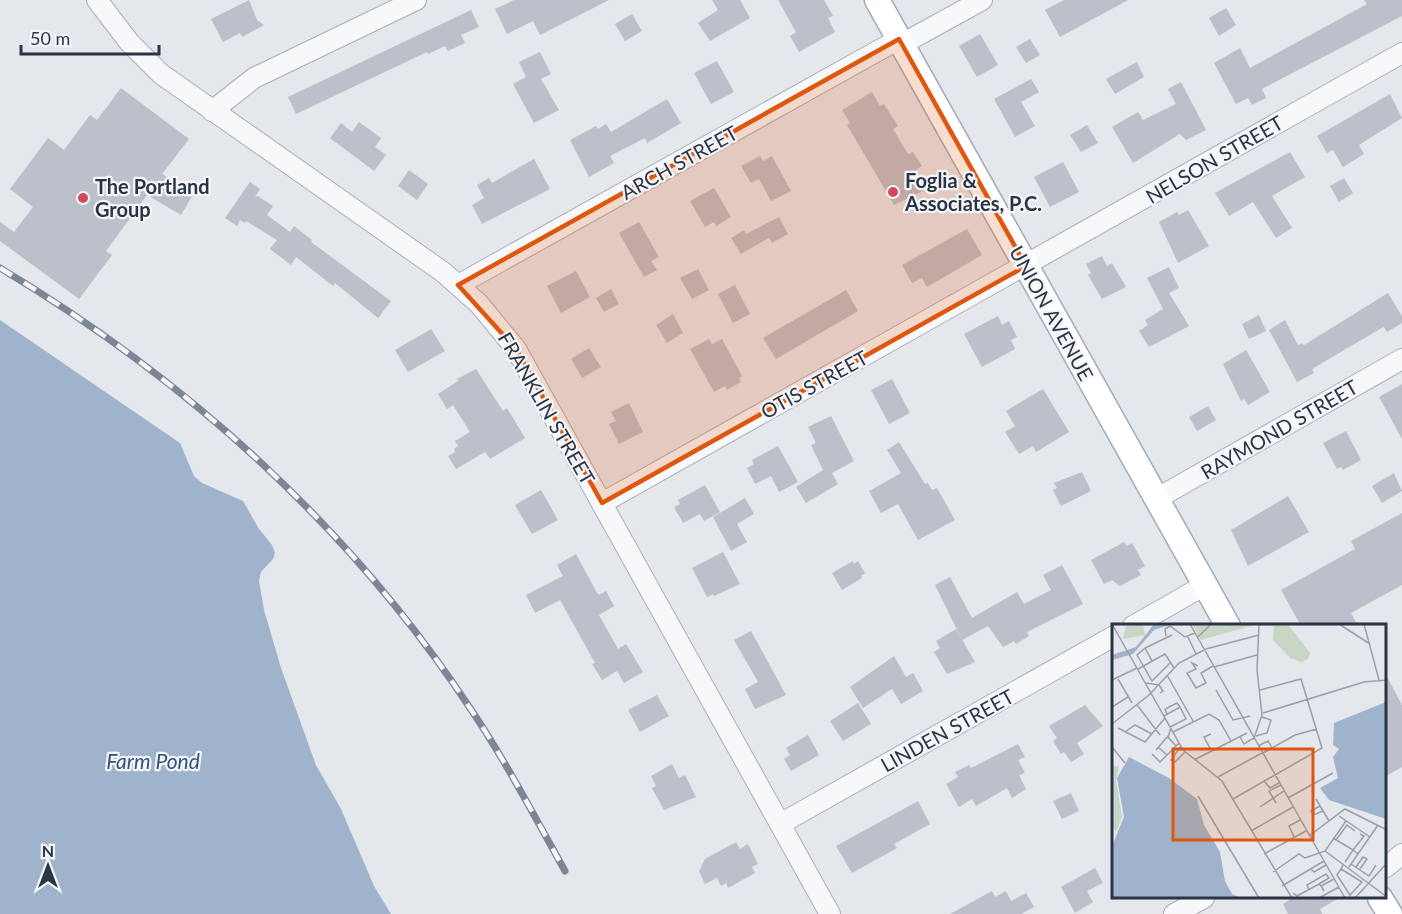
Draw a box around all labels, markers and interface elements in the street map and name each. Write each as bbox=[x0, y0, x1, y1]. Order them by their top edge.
scale bar bbox=[21, 18, 159, 56]
text: 50 m bbox=[30, 27, 70, 49]
street label: NELSON STREET bbox=[1141, 110, 1287, 208]
street label: ARCH STREET bbox=[616, 120, 742, 204]
place label: Foglia & Associates, P.C. bbox=[904, 168, 1042, 215]
place label: The Portland Group bbox=[95, 174, 210, 221]
marker: Foglia & Associates, P.C. bbox=[886, 185, 900, 199]
marker: The Portland Group bbox=[76, 191, 90, 205]
street label: UNION AVENUE bbox=[1005, 241, 1099, 385]
street label: FRANKLIN STREET bbox=[494, 327, 601, 489]
street label: OTIS STREET bbox=[756, 345, 872, 423]
street label: RAYMOND STREET bbox=[1196, 374, 1362, 484]
inset map bbox=[1112, 624, 1387, 899]
street label: LINDEN STREET bbox=[876, 683, 1018, 776]
water label: Farm Pond bbox=[106, 748, 200, 773]
north arrow bbox=[18, 836, 78, 896]
text: N bbox=[42, 841, 54, 860]

